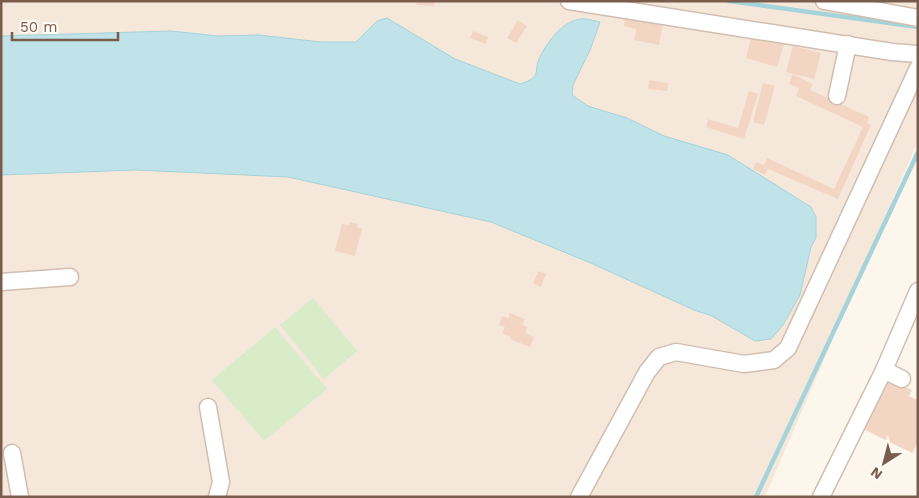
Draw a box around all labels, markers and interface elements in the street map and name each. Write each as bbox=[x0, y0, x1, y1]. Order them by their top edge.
scale bar bbox=[12, 10, 119, 42]
text: 50 m bbox=[20, 18, 57, 36]
north arrow bbox=[859, 438, 909, 488]
text: N bbox=[867, 464, 885, 483]

